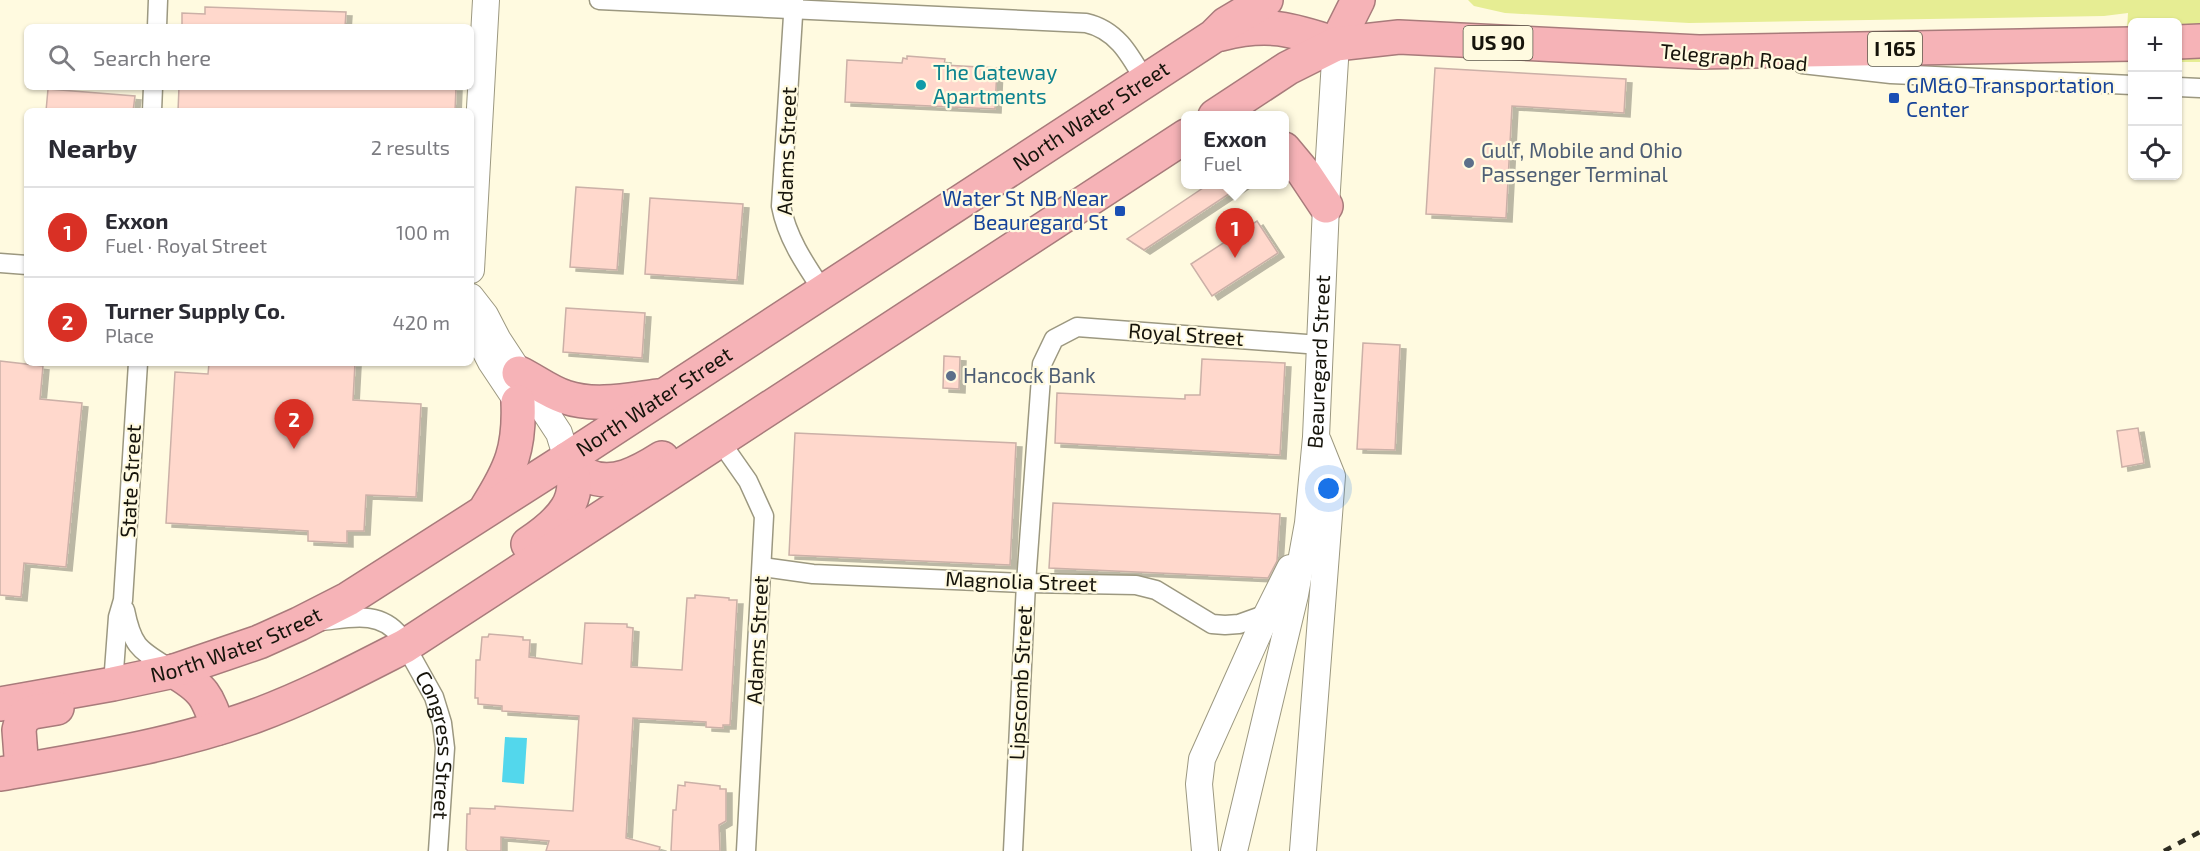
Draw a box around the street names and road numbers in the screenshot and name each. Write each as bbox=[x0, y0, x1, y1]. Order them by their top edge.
road number: US 90 bbox=[1464, 26, 1532, 60]
road number: I 165 bbox=[1868, 32, 1922, 66]
street label: Telegraph Road bbox=[1659, 38, 1809, 75]
street label: North Water Street bbox=[1008, 55, 1173, 175]
street label: Adams Street bbox=[771, 86, 800, 216]
street label: Beauregard Street bbox=[1301, 274, 1334, 450]
street label: Royal Street bbox=[1127, 317, 1245, 350]
street label: North Water Street bbox=[571, 341, 736, 461]
street label: State Street bbox=[114, 424, 145, 538]
street label: Magnolia Street bbox=[945, 565, 1097, 596]
street label: Adams Street bbox=[741, 575, 772, 705]
street label: North Water Street bbox=[148, 601, 325, 687]
street label: Lipscomb Street bbox=[1003, 605, 1036, 761]
street label: Congress Street bbox=[411, 666, 459, 820]

